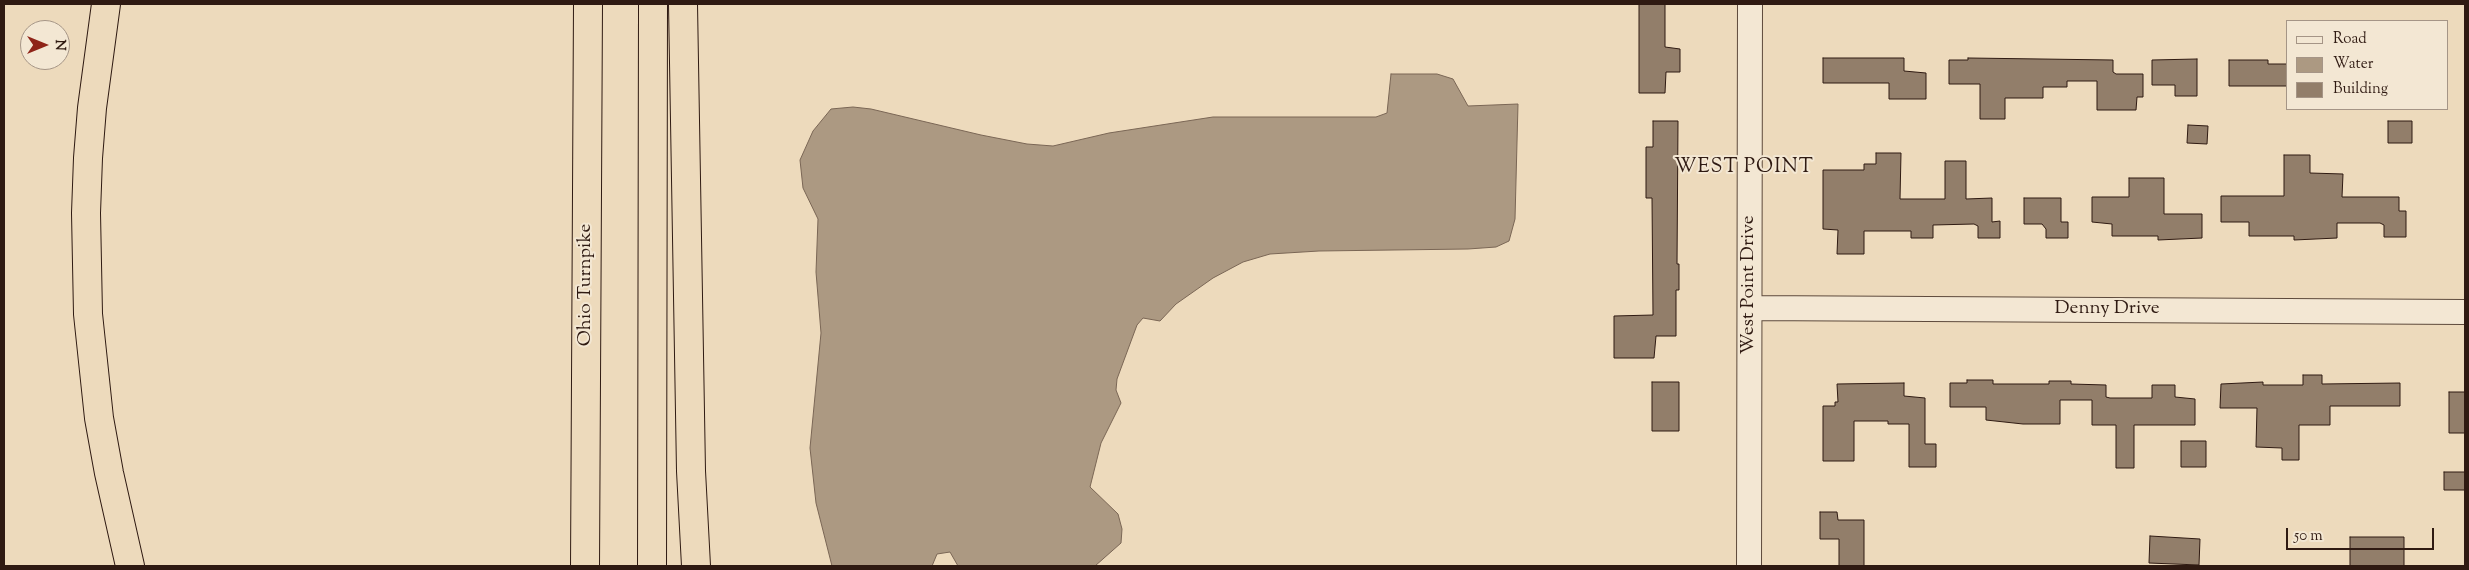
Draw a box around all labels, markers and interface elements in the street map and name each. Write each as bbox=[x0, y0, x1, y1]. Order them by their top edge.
north arrow bbox=[20, 20, 70, 70]
legend bbox=[2286, 20, 2449, 110]
text: Road bbox=[2333, 29, 2367, 50]
text: N bbox=[49, 39, 69, 51]
text: Water bbox=[2333, 54, 2373, 75]
text: Building bbox=[2333, 79, 2388, 100]
district label: WEST POINT bbox=[1673, 157, 1815, 181]
street label: West Point Drive bbox=[1739, 215, 1761, 355]
street label: Ohio Turnpike bbox=[576, 224, 598, 346]
street label: Denny Drive bbox=[2054, 299, 2160, 321]
scale bar bbox=[2289, 518, 2436, 550]
text: 50 m bbox=[2294, 526, 2323, 547]

